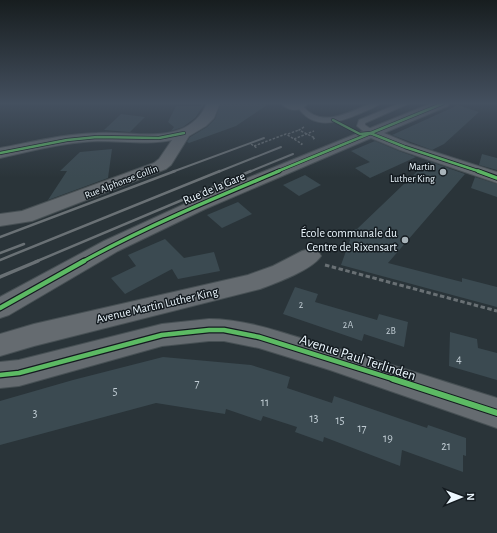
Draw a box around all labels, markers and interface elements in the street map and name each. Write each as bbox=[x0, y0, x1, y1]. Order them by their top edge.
place label: Martin Luther King bbox=[390, 162, 435, 184]
street label: Rue Alphonse Collin bbox=[83, 163, 159, 201]
marker: Martin Luther King bbox=[438, 167, 448, 177]
street label: Rue de la Gare bbox=[181, 170, 247, 206]
place label: École communale du Centre de Rixensart bbox=[301, 226, 397, 253]
marker: École communale du Centre de Rixensart bbox=[400, 235, 410, 245]
street label: Avenue Martin Luther King bbox=[95, 285, 219, 325]
house number: 2 bbox=[299, 300, 304, 310]
house number: 2A bbox=[343, 320, 353, 330]
house number: 2B bbox=[386, 326, 396, 336]
street label: Avenue Paul Terlinden bbox=[298, 333, 418, 383]
house number: 4 bbox=[456, 353, 462, 365]
house number: 7 bbox=[194, 377, 200, 389]
house number: 5 bbox=[112, 385, 118, 397]
house number: 11 bbox=[261, 396, 269, 408]
house number: 3 bbox=[33, 407, 38, 419]
house number: 13 bbox=[309, 412, 319, 424]
house number: 15 bbox=[335, 414, 345, 426]
house number: 17 bbox=[357, 422, 367, 434]
house number: 19 bbox=[383, 432, 393, 444]
house number: 21 bbox=[441, 440, 451, 452]
north arrow bbox=[441, 477, 481, 517]
text: N bbox=[465, 493, 476, 501]

